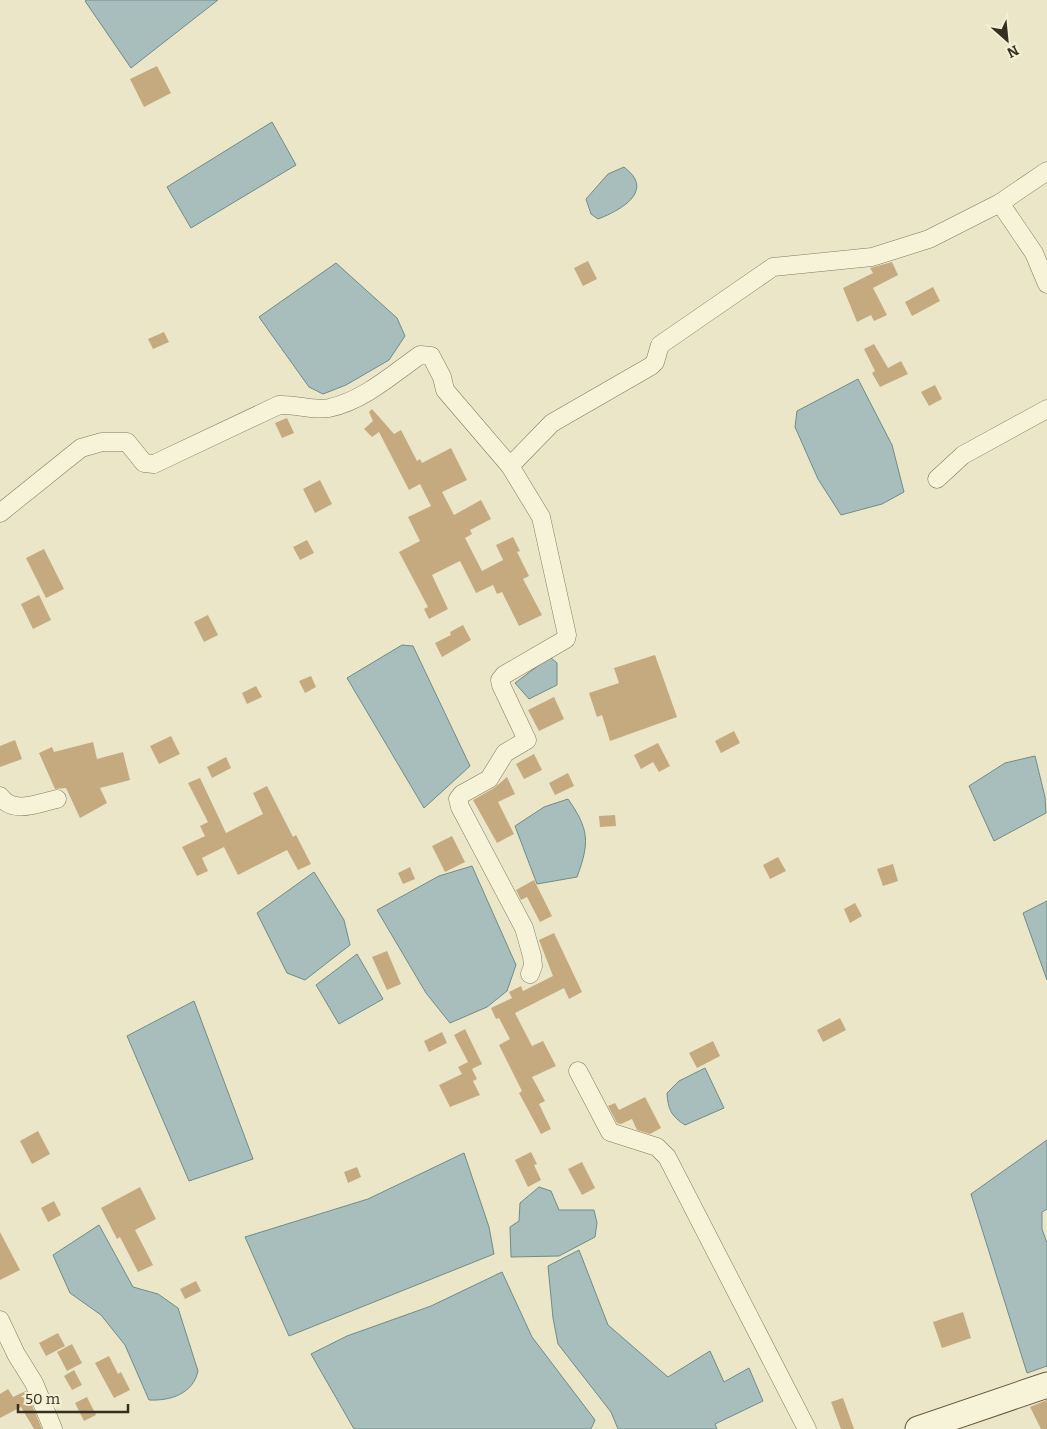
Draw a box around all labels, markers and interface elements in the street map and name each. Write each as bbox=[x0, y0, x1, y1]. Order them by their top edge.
north arrow bbox=[982, 15, 1032, 65]
text: N bbox=[1004, 41, 1021, 61]
scale bar bbox=[18, 1382, 128, 1414]
text: 50 m bbox=[25, 1390, 61, 1408]

